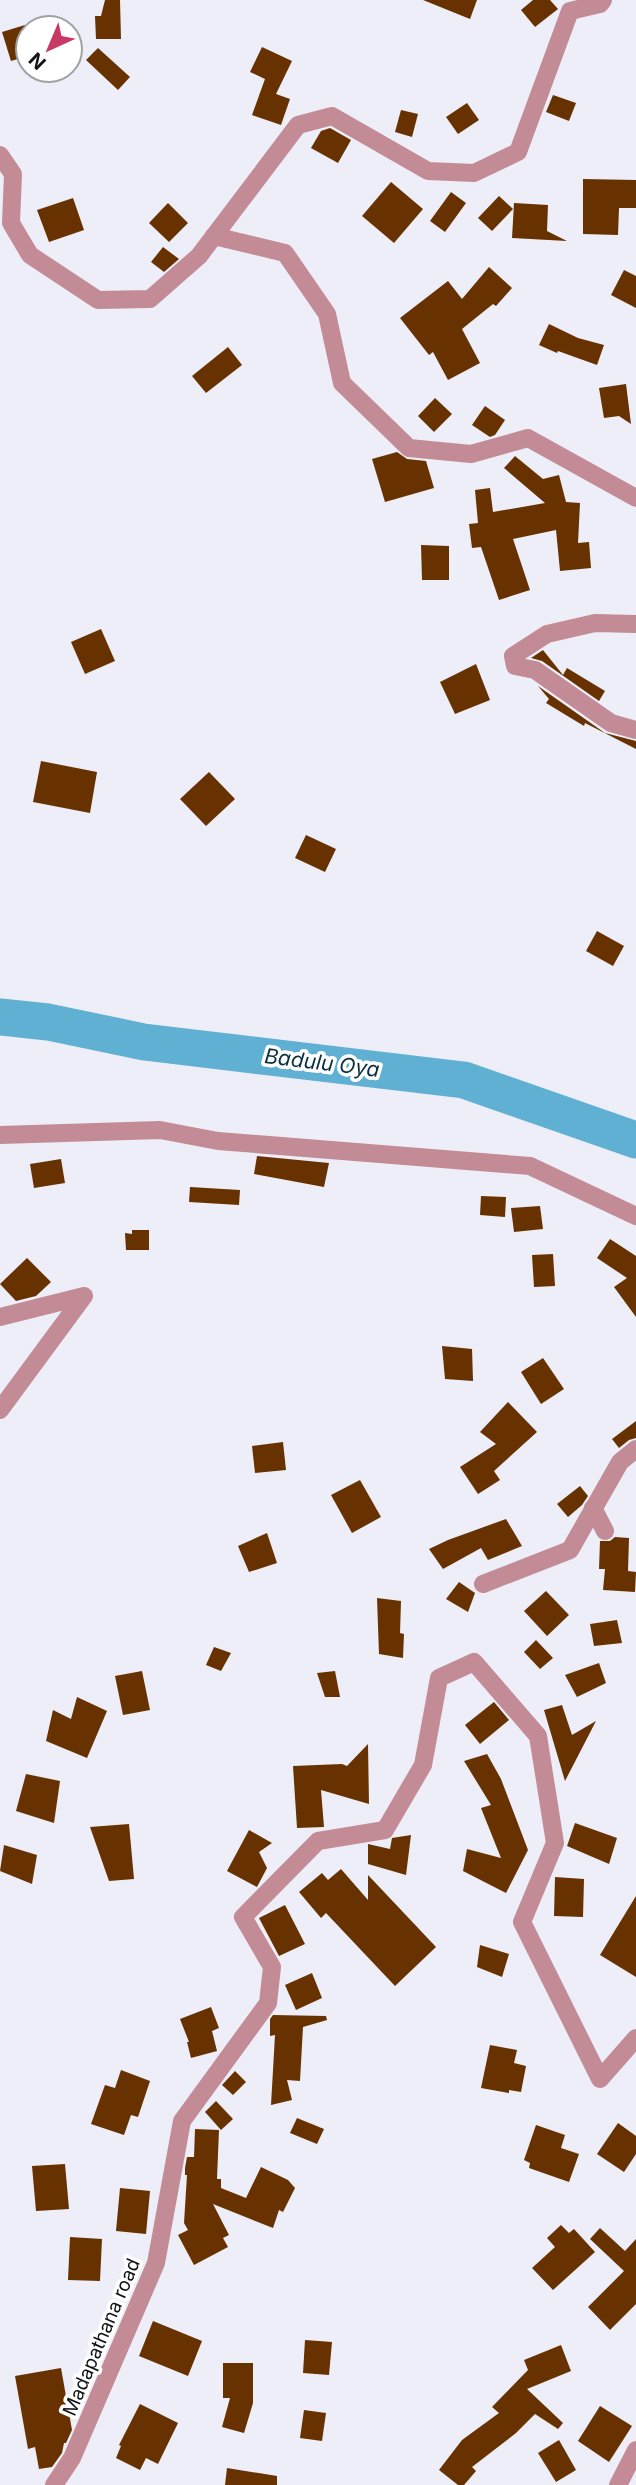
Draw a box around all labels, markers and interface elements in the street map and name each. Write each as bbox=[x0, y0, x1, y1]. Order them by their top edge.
north arrow bbox=[14, 14, 84, 84]
text: N bbox=[24, 48, 51, 74]
water label: Badulu Oya bbox=[263, 1043, 381, 1082]
street label: Madapathana road bbox=[58, 2255, 145, 2419]

